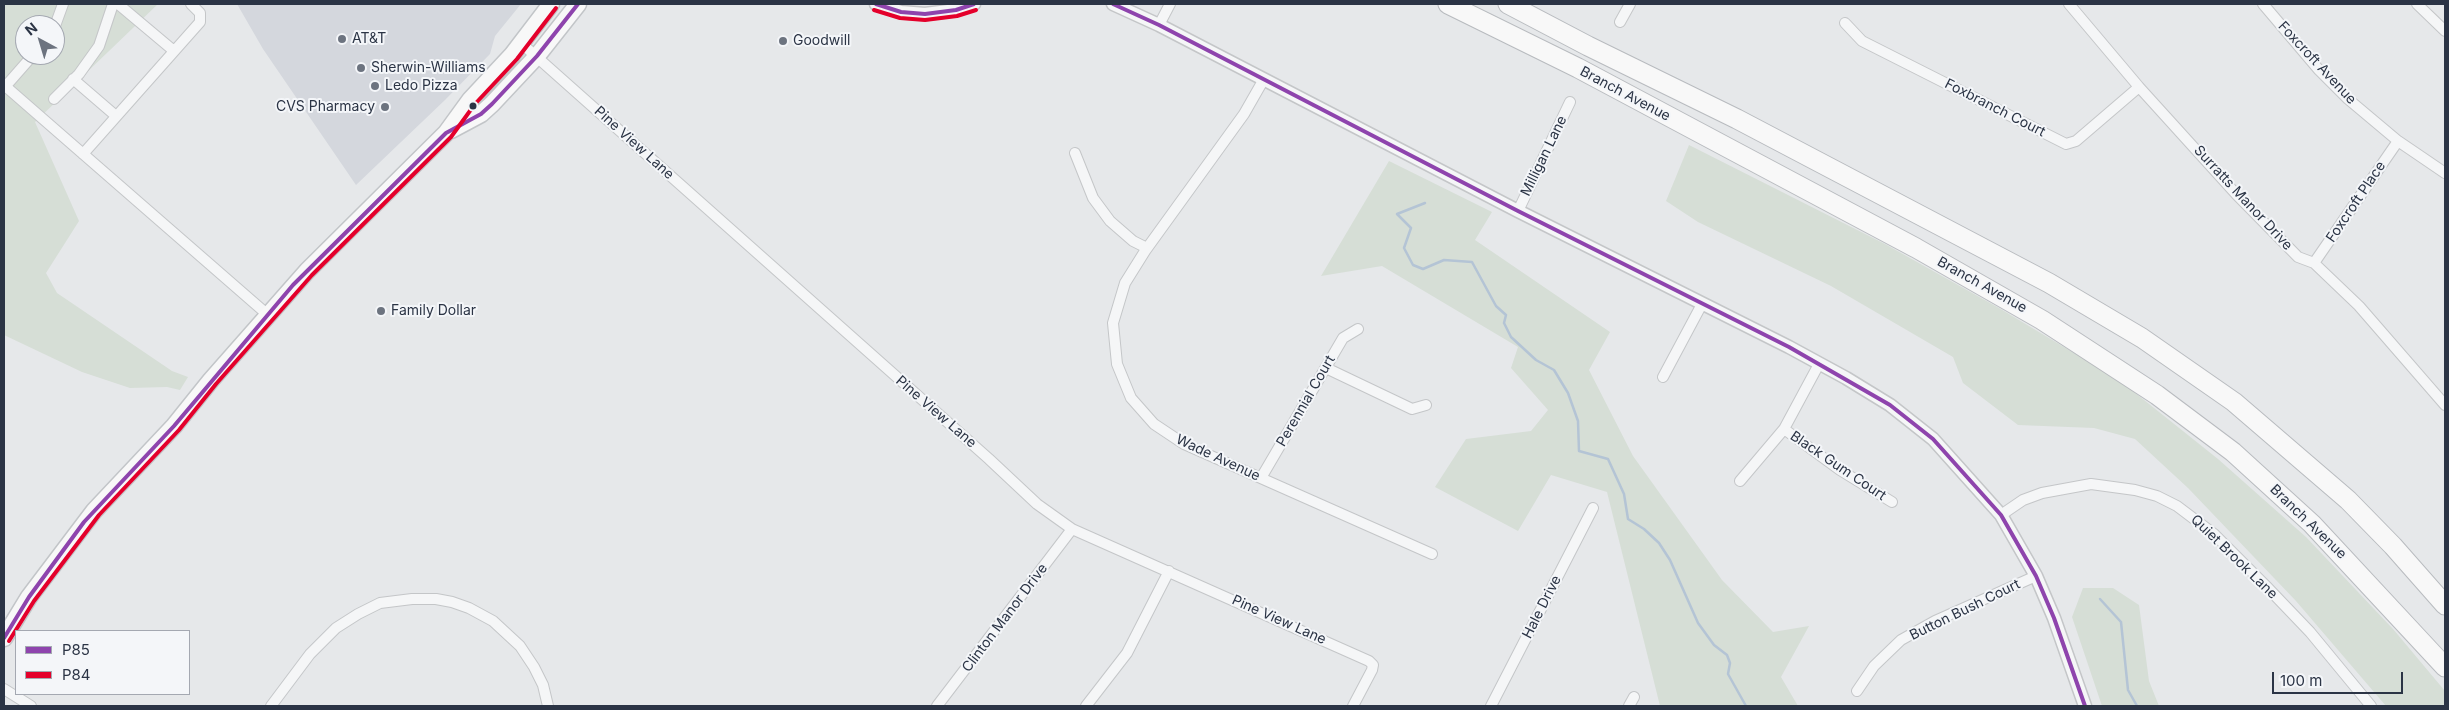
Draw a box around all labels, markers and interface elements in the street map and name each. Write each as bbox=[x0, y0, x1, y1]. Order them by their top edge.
north arrow bbox=[15, 15, 65, 65]
street label: Foxcroft Avenue bbox=[2274, 18, 2360, 108]
text: N bbox=[21, 19, 40, 39]
place label: AT&T bbox=[352, 31, 386, 47]
marker: AT&T bbox=[336, 33, 348, 45]
place label: Goodwill bbox=[793, 33, 850, 49]
marker: Goodwill bbox=[777, 35, 789, 47]
place label: Sherwin-Williams bbox=[371, 60, 486, 76]
marker: Sherwin-Williams bbox=[355, 62, 367, 74]
street label: Branch Avenue bbox=[1577, 63, 1673, 125]
street label: Foxbranch Court bbox=[1942, 75, 2048, 141]
place label: Ledo Pizza bbox=[385, 78, 458, 94]
marker: Ledo Pizza bbox=[369, 80, 381, 92]
place label: CVS Pharmacy bbox=[276, 99, 375, 115]
marker: CVS Pharmacy bbox=[379, 101, 391, 113]
unlabelled marker bbox=[468, 101, 478, 111]
street label: Pine View Lane bbox=[591, 103, 677, 183]
street label: Milligan Lane bbox=[1517, 113, 1571, 199]
street label: Surratts Manor Drive bbox=[2190, 142, 2296, 254]
street label: Foxcroft Place bbox=[2323, 158, 2389, 246]
street label: Branch Avenue bbox=[1934, 253, 2030, 317]
place label: Family Dollar bbox=[391, 303, 476, 319]
marker: Family Dollar bbox=[375, 305, 387, 317]
street label: Perennial Court bbox=[1273, 352, 1339, 450]
street label: Pine View Lane bbox=[892, 372, 980, 452]
street label: Black Gum Court bbox=[1787, 428, 1889, 504]
street label: Wade Avenue bbox=[1173, 431, 1263, 485]
street label: Branch Avenue bbox=[2266, 481, 2350, 563]
street label: Quiet Brook Lane bbox=[2187, 511, 2281, 603]
street label: Clinton Manor Drive bbox=[959, 560, 1051, 676]
street label: Hale Drive bbox=[1519, 573, 1565, 641]
street label: Button Bush Court bbox=[1907, 576, 2023, 644]
street label: Pine View Lane bbox=[1229, 592, 1329, 648]
legend bbox=[15, 630, 190, 695]
text: P85 bbox=[62, 640, 90, 659]
scale bar bbox=[2274, 662, 2405, 694]
text: P84 bbox=[62, 665, 91, 684]
text: 100 m bbox=[2280, 671, 2322, 690]

